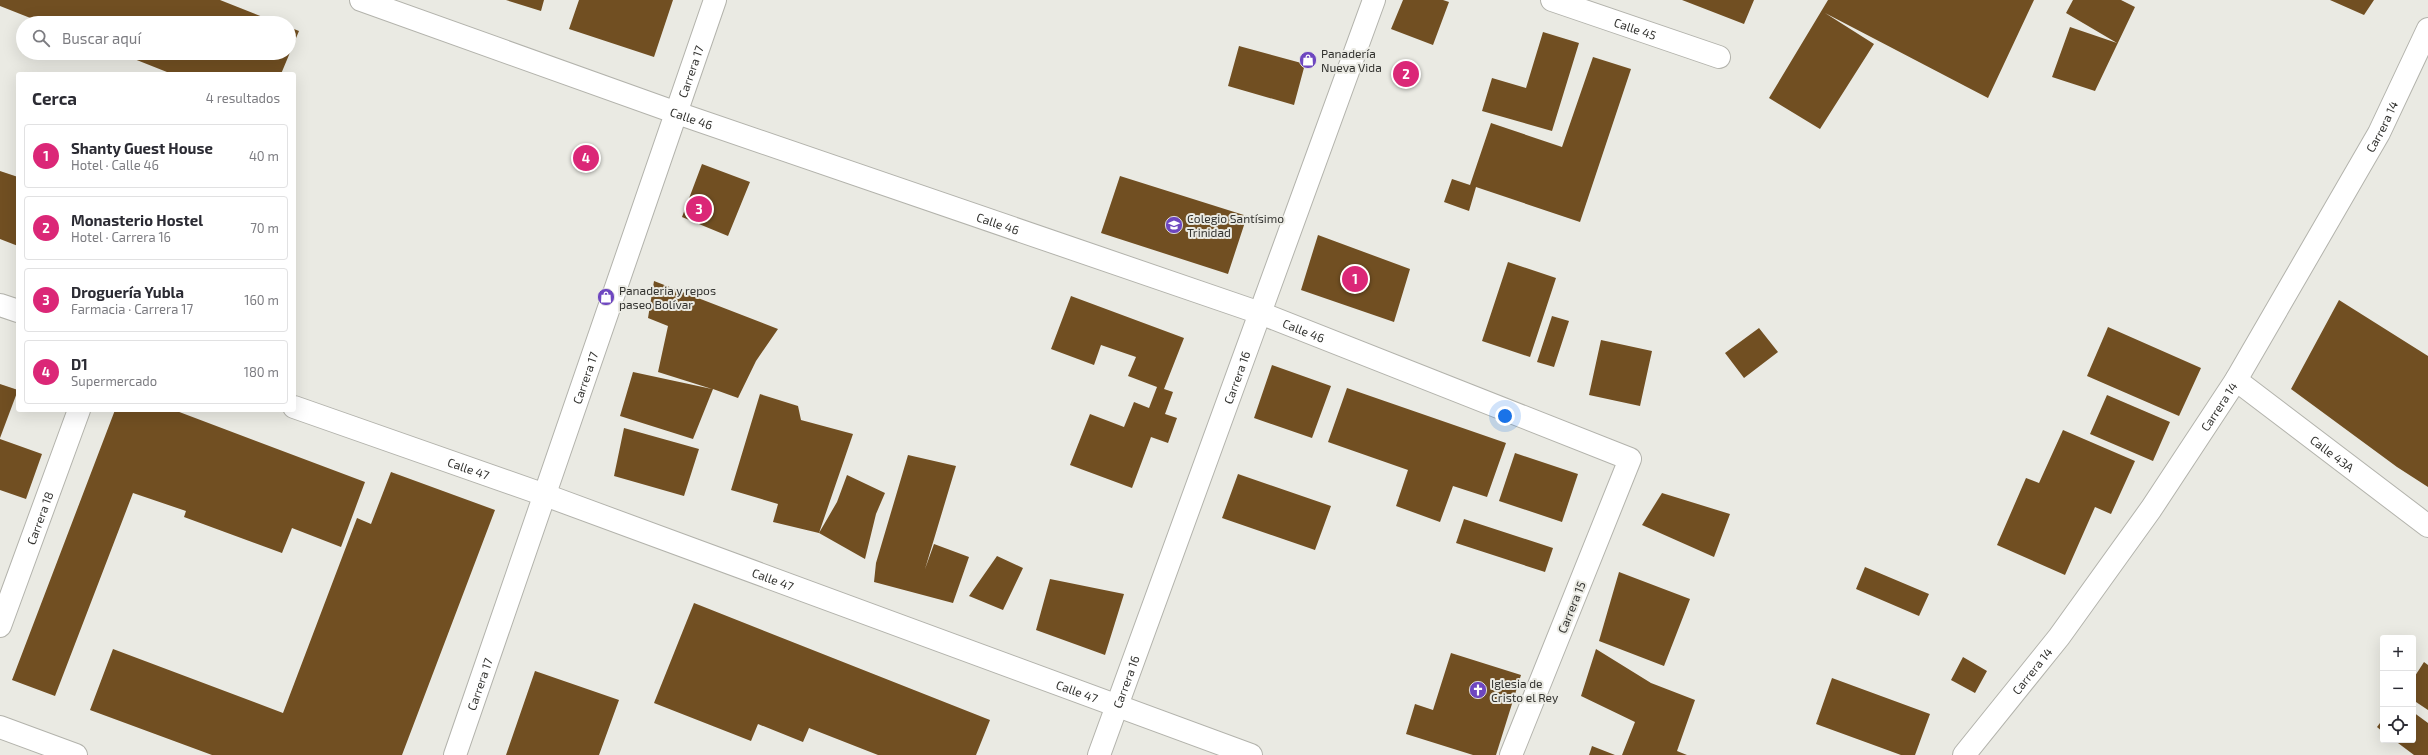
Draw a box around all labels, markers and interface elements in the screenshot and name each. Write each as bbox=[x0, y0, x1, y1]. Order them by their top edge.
street label: Calle 45 bbox=[1612, 15, 1658, 42]
search box bbox=[16, 16, 296, 60]
icon: search bbox=[30, 27, 52, 49]
text: Buscar aquí bbox=[62, 29, 141, 47]
street label: Carrera 17 bbox=[675, 43, 706, 99]
place label: Panadería Nueva Vida bbox=[1321, 46, 1382, 74]
shop icon: Panadería Nueva Vida bbox=[1298, 50, 1318, 70]
pin: 2 bbox=[1393, 59, 1419, 89]
text: Cerca bbox=[32, 88, 77, 108]
text: 4 resultados bbox=[206, 90, 280, 106]
street label: Carrera 14 bbox=[2363, 99, 2400, 155]
street label: Calle 46 bbox=[668, 104, 715, 132]
text: Shanty Guest House bbox=[71, 139, 213, 157]
pin: 4 bbox=[573, 143, 599, 173]
text: 1 bbox=[43, 148, 49, 164]
text: 40 m bbox=[249, 148, 279, 164]
text: Hotel · Calle 46 bbox=[71, 157, 159, 173]
pin: 3 bbox=[686, 194, 712, 224]
street label: Calle 46 bbox=[975, 209, 1021, 237]
text: Monasterio Hostel bbox=[71, 211, 203, 229]
place label: Colegio Santísimo Trinidad bbox=[1187, 211, 1284, 239]
school or university icon: Colegio Santísimo Trinidad bbox=[1164, 215, 1184, 235]
text: 2 bbox=[42, 220, 50, 236]
text: 70 m bbox=[250, 220, 279, 236]
text: Hotel · Carrera 16 bbox=[71, 229, 171, 245]
pin: 1 bbox=[1342, 264, 1368, 294]
text: Droguería Yubla bbox=[71, 283, 184, 301]
place label: Panaderia y repos paseo Bolívar bbox=[619, 283, 716, 311]
shop icon: Panaderia y repos paseo Bolívar bbox=[596, 287, 616, 307]
text: 3 bbox=[42, 292, 50, 308]
text: 160 m bbox=[244, 292, 279, 308]
text: Farmacia · Carrera 17 bbox=[71, 301, 193, 317]
street label: Calle 46 bbox=[1281, 316, 1327, 345]
street label: Carrera 16 bbox=[1221, 349, 1253, 406]
street label: Carrera 17 bbox=[569, 350, 600, 406]
text: D1 bbox=[71, 355, 88, 373]
text: 4 bbox=[42, 364, 50, 380]
text: 180 m bbox=[244, 364, 279, 380]
text: Supermercado bbox=[71, 373, 157, 389]
street label: Carrera 14 bbox=[2197, 379, 2240, 433]
your location bbox=[1495, 406, 1515, 426]
street label: Calle 43A bbox=[2308, 432, 2357, 475]
street label: Calle 47 bbox=[446, 454, 491, 482]
street label: Carrera 18 bbox=[23, 490, 56, 546]
street label: Calle 47 bbox=[750, 565, 796, 593]
street label: Carrera 15 bbox=[1554, 579, 1588, 635]
map controls bbox=[2380, 635, 2416, 743]
button: + bbox=[2380, 635, 2416, 671]
street label: Carrera 14 bbox=[2009, 645, 2055, 697]
street label: Carrera 16 bbox=[1110, 653, 1142, 710]
street label: Carrera 17 bbox=[464, 656, 495, 712]
button: − bbox=[2380, 671, 2416, 707]
place label: Iglesia de Cristo el Rey bbox=[1491, 676, 1559, 704]
street label: Calle 47 bbox=[1054, 677, 1100, 705]
church icon: Iglesia de Cristo el Rey bbox=[1468, 680, 1488, 700]
button: locate bbox=[2380, 707, 2416, 743]

